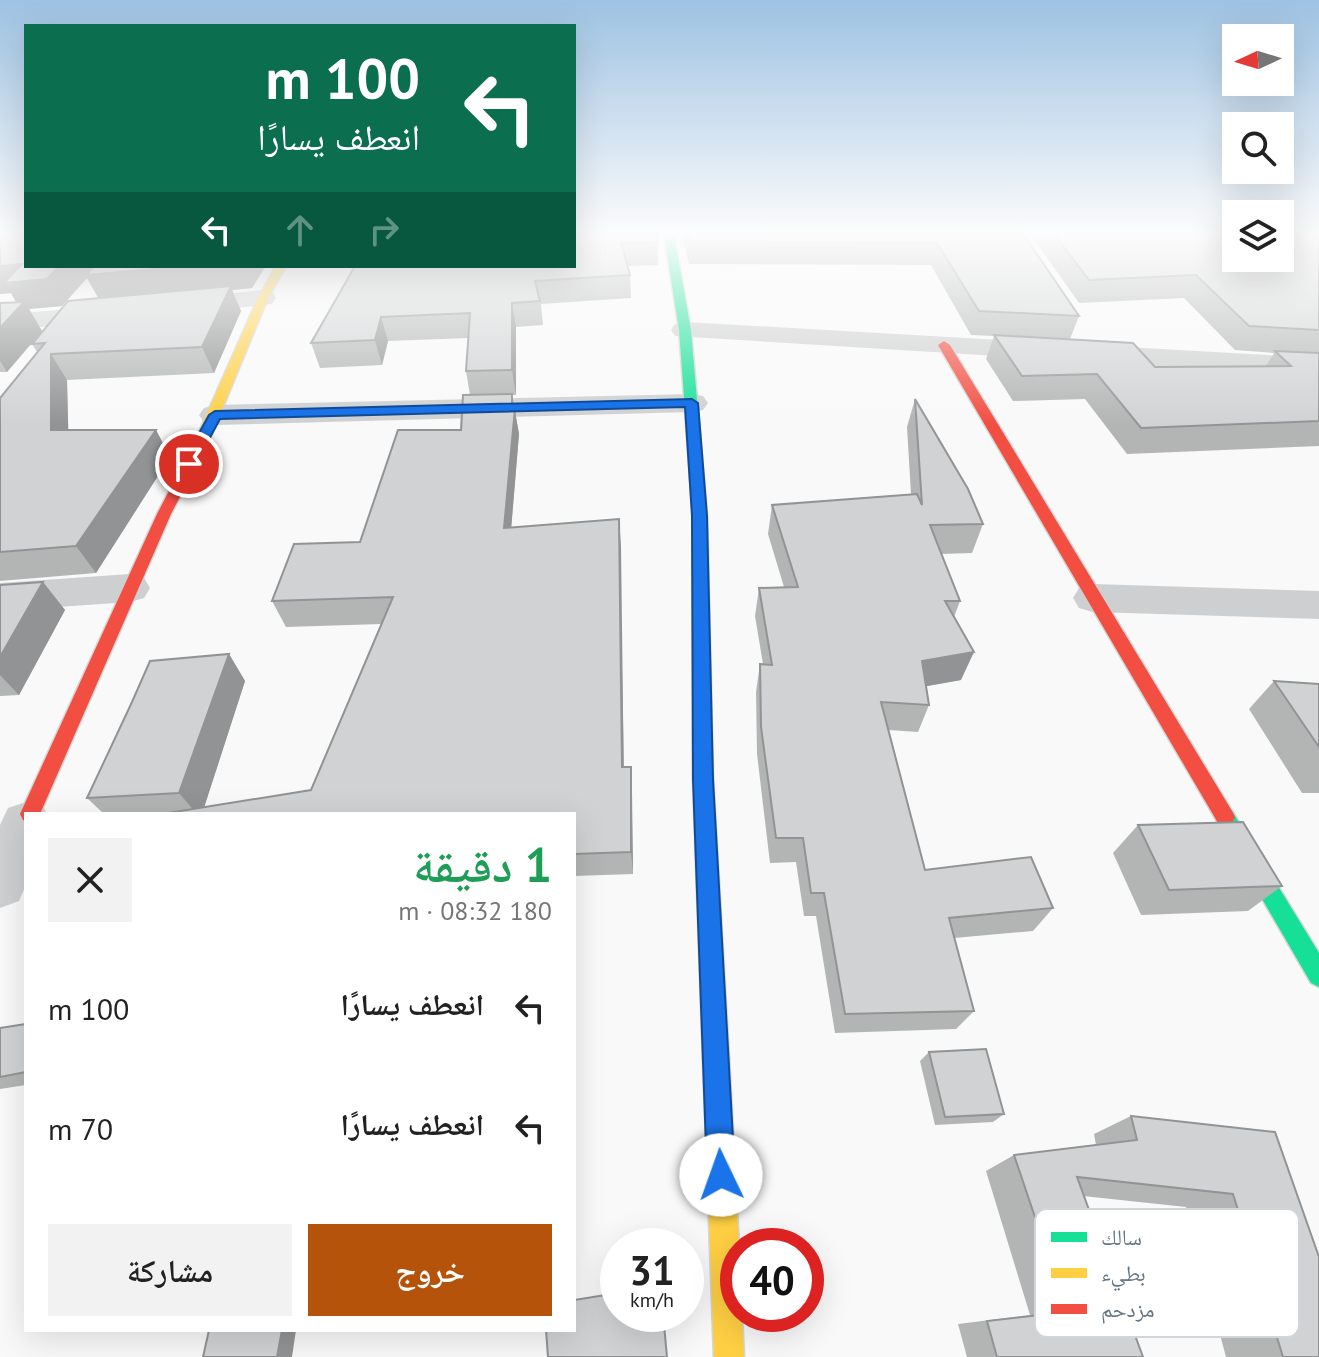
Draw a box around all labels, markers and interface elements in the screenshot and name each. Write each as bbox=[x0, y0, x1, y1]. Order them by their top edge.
north arrow bbox=[1222, 24, 1294, 96]
map controls bbox=[1222, 24, 1294, 272]
text: 100 m bbox=[265, 42, 420, 114]
icon: left bbox=[448, 56, 552, 160]
button: search bbox=[1222, 112, 1294, 184]
text: انعطف يسارًا bbox=[257, 113, 420, 160]
button: layers bbox=[1222, 200, 1294, 272]
icon: left bbox=[194, 208, 238, 252]
icon: ahead bbox=[278, 208, 322, 252]
icon: right bbox=[362, 208, 406, 252]
pin bbox=[155, 430, 223, 498]
icon: arrive bbox=[167, 442, 211, 486]
text: 1 دقيقة bbox=[413, 833, 552, 895]
button: close bbox=[48, 838, 132, 922]
text: 180 m · 08:32 bbox=[398, 894, 552, 927]
text: انعطف يسارًا bbox=[340, 984, 484, 1023]
icon: left bbox=[508, 986, 552, 1030]
text: 100 m bbox=[48, 989, 129, 1028]
text: انعطف يسارًا bbox=[340, 1104, 484, 1143]
icon: left bbox=[508, 1106, 552, 1150]
text: 70 m bbox=[48, 1109, 113, 1148]
position arrow bbox=[679, 1133, 763, 1217]
legend bbox=[1035, 1209, 1299, 1337]
text: سالك bbox=[1101, 1223, 1142, 1251]
button: مشاركة bbox=[48, 1224, 292, 1316]
button: خروج bbox=[308, 1224, 552, 1316]
speed limit sign: 40 bbox=[720, 1228, 824, 1332]
text: 31 bbox=[629, 1244, 675, 1296]
text: بطيء bbox=[1101, 1259, 1146, 1291]
text: km/h bbox=[630, 1287, 674, 1313]
text: مزدحم bbox=[1101, 1295, 1155, 1324]

